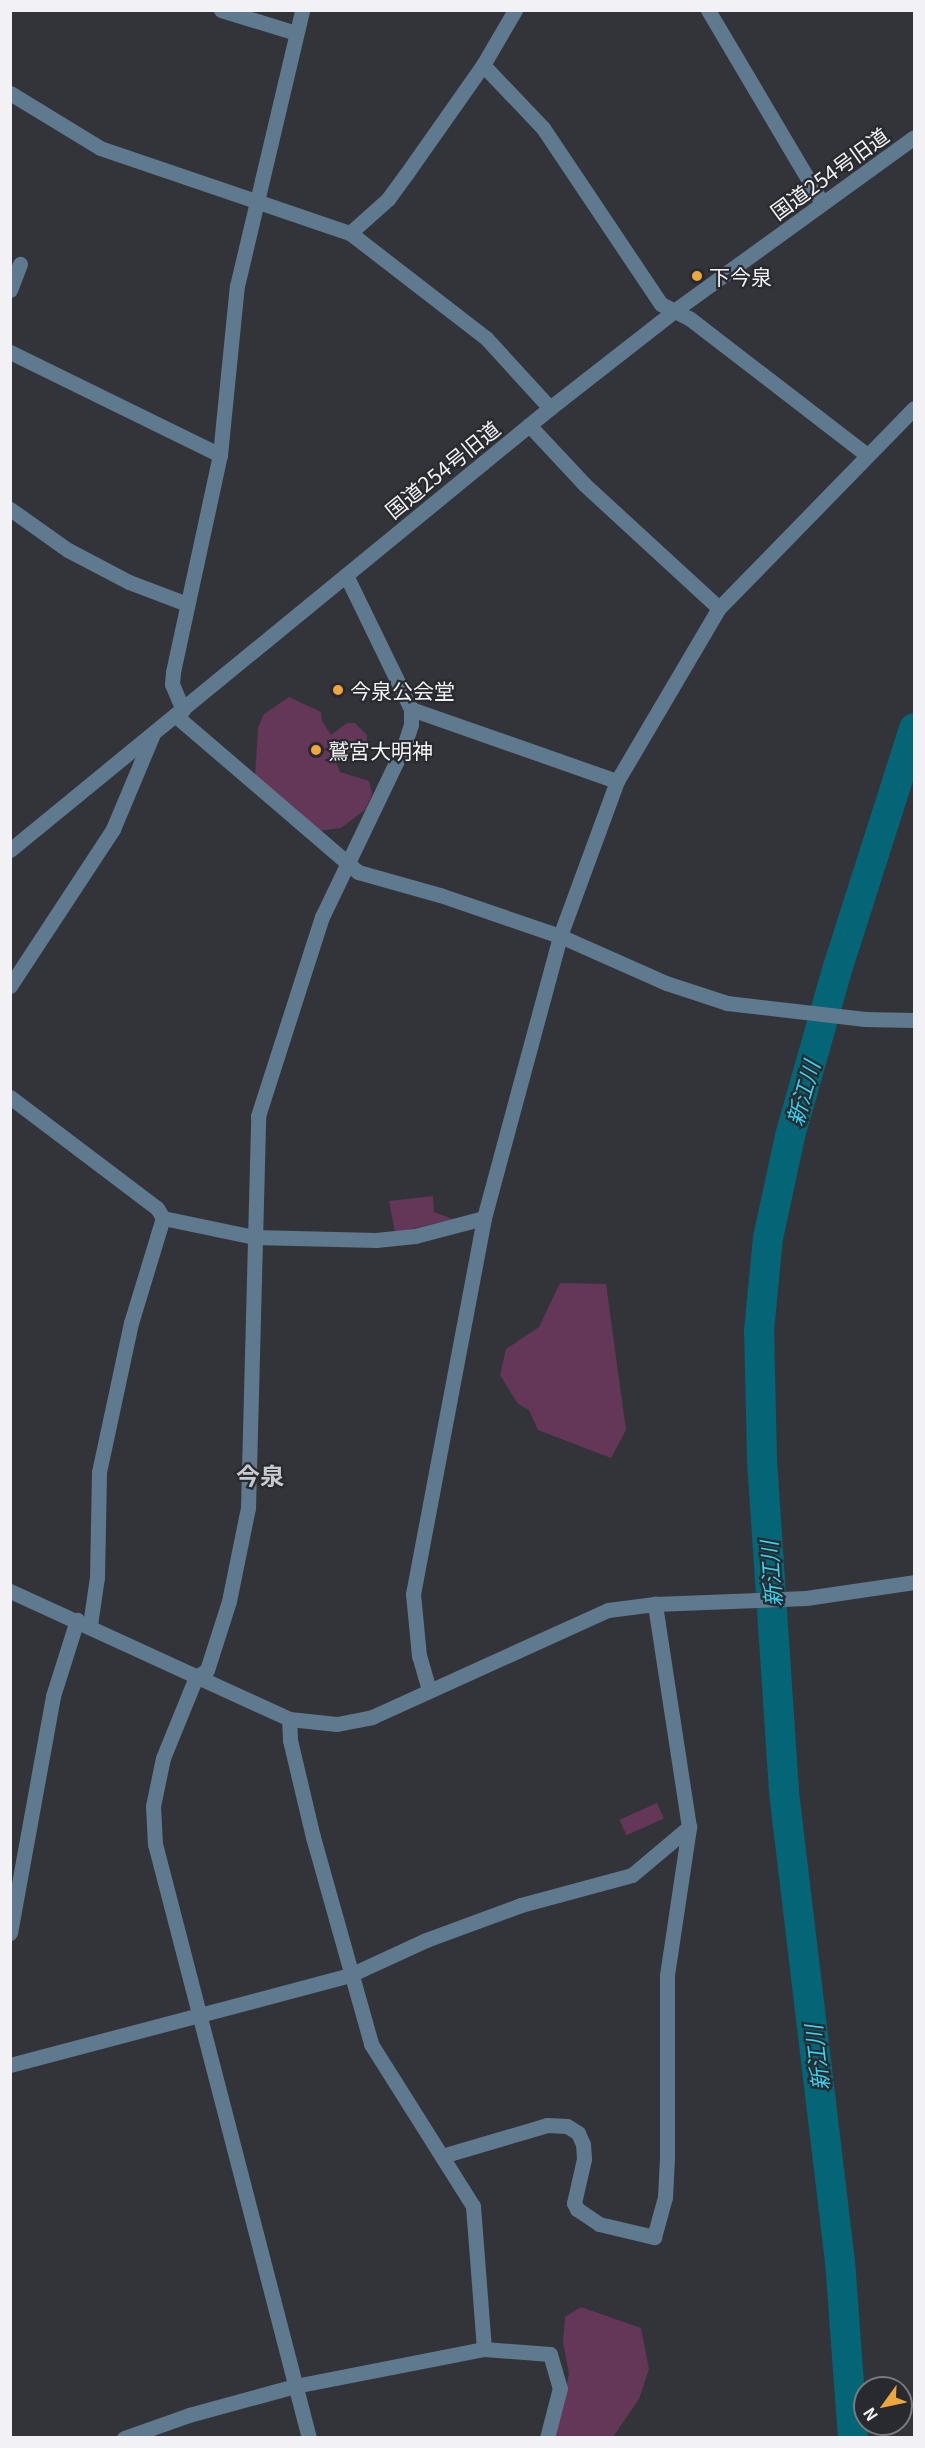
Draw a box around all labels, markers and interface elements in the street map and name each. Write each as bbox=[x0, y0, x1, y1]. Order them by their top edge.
street label: 国道254号旧道 bbox=[765, 122, 893, 224]
place label: 下今泉 bbox=[709, 263, 772, 289]
marker: 下今泉 bbox=[690, 269, 704, 283]
street label: 国道254号旧道 bbox=[380, 415, 504, 523]
place label: 今泉公会堂 bbox=[350, 677, 455, 703]
marker: 今泉公会堂 bbox=[331, 683, 345, 697]
place label: 鷲宮大明神 bbox=[328, 737, 433, 763]
marker: 鷲宮大明神 bbox=[309, 743, 323, 757]
water label: 新江川 bbox=[780, 1058, 824, 1128]
district label: 今泉 bbox=[236, 1461, 284, 1489]
water label: 新江川 bbox=[755, 1540, 785, 1608]
water label: 新江川 bbox=[799, 2024, 833, 2092]
north arrow bbox=[853, 2376, 913, 2436]
text: N bbox=[856, 2403, 883, 2426]

